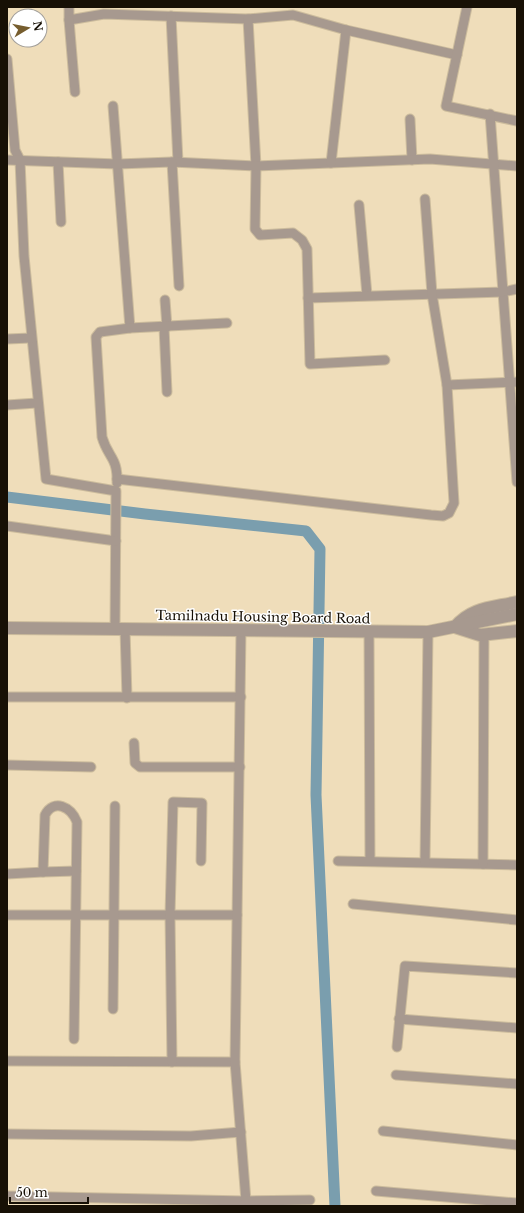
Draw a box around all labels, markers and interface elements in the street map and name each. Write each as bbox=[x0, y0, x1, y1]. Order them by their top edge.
north arrow bbox=[8, 8, 48, 48]
text: N bbox=[30, 20, 46, 33]
street label: Tamilnadu Housing Board Road bbox=[156, 607, 371, 627]
scale bar bbox=[10, 1179, 88, 1205]
text: 50 m bbox=[16, 1185, 48, 1200]

